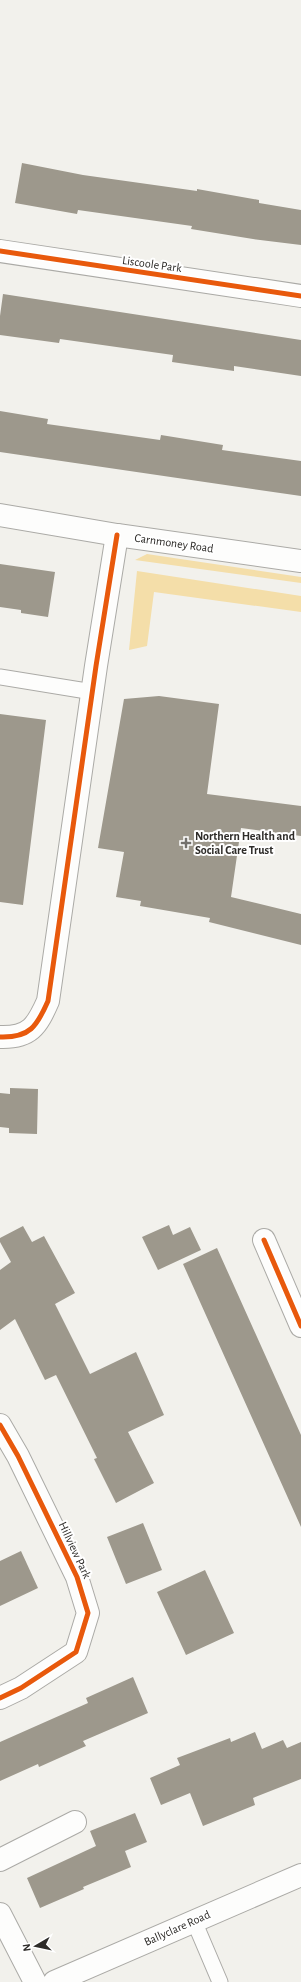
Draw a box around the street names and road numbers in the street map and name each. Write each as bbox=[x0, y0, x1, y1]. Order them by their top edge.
street label: Liscoole Park bbox=[121, 254, 183, 274]
street label: Carnmoney Road bbox=[134, 532, 214, 555]
street label: Hillview Park bbox=[57, 1520, 94, 1581]
street label: Ballyclare Road bbox=[142, 1908, 212, 1949]

